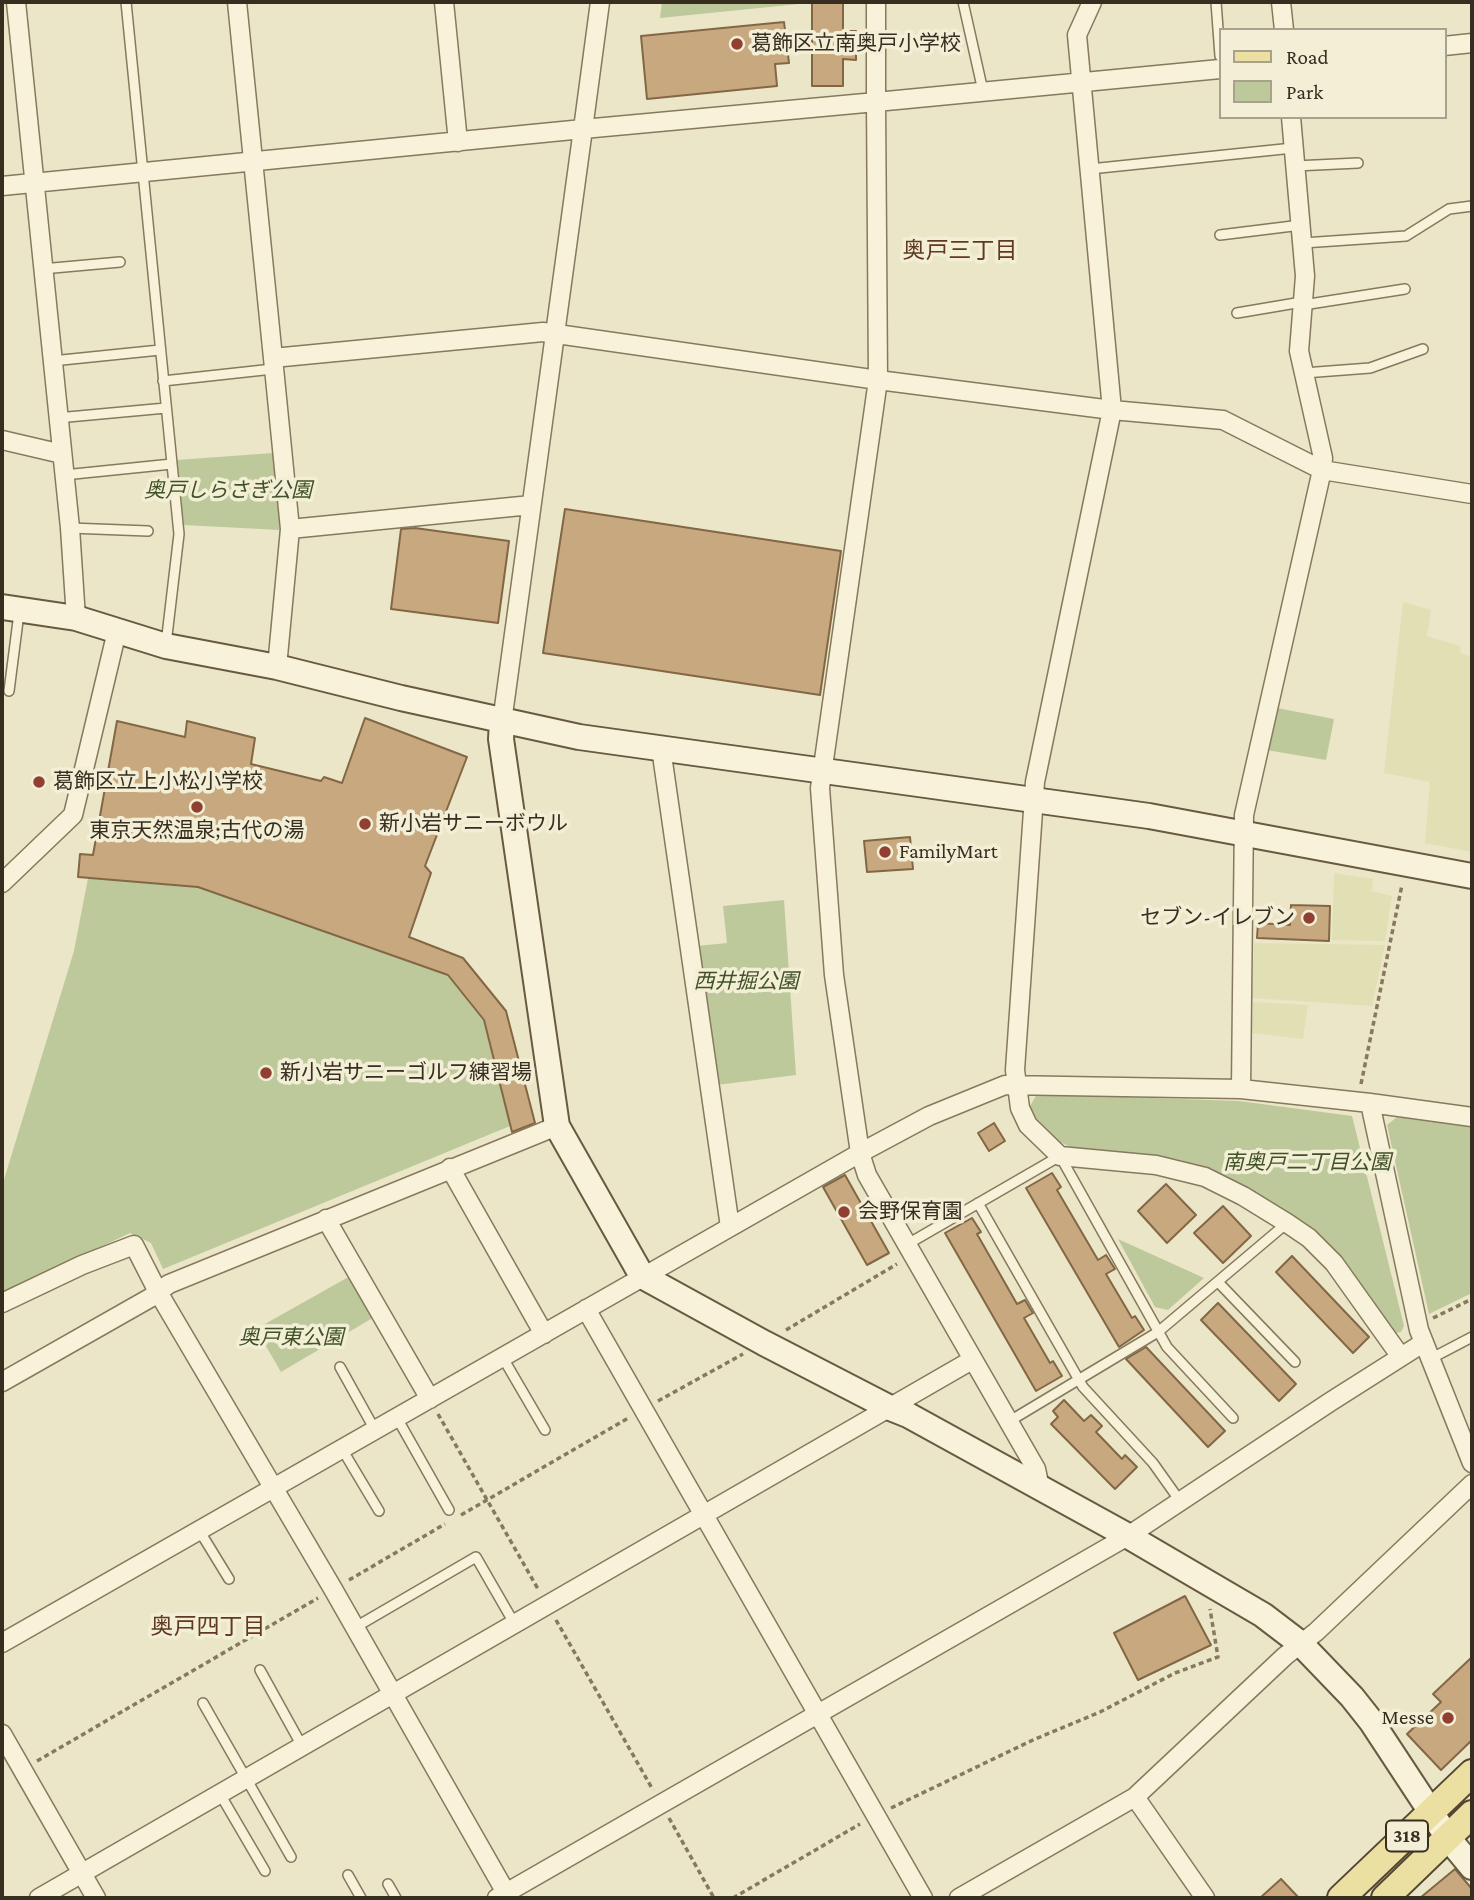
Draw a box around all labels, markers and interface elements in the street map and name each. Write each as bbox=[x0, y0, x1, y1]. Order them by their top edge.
legend bbox=[1218, 28, 1446, 119]
place label: 葛飾区立南奥戸小学校 bbox=[751, 31, 961, 57]
marker: 葛飾区立南奥戸小学校 bbox=[729, 36, 745, 52]
text: Road bbox=[1286, 45, 1329, 69]
text: Park bbox=[1286, 80, 1323, 104]
district label: 奥戸三丁目 bbox=[903, 237, 1017, 265]
park label: 奥戸しらさぎ公園 bbox=[144, 478, 312, 504]
place label: 葛飾区立上小松小学校 bbox=[53, 769, 263, 795]
marker: 葛飾区立上小松小学校 bbox=[31, 774, 47, 790]
marker: 東京天然温泉;古代の湯 bbox=[189, 799, 205, 815]
place label: 新小岩サニーボウル bbox=[379, 811, 568, 837]
marker: 新小岩サニーボウル bbox=[357, 816, 373, 832]
place label: 東京天然温泉;古代の湯 bbox=[90, 818, 304, 844]
place label: FamilyMart bbox=[899, 839, 998, 865]
marker: FamilyMart bbox=[877, 844, 893, 860]
place label: セブン-イレブン bbox=[1140, 905, 1295, 931]
marker: セブン-イレブン bbox=[1301, 910, 1317, 926]
park label: 西井掘公園 bbox=[694, 969, 798, 995]
place label: 新小岩サニーゴルフ練習場 bbox=[280, 1060, 532, 1086]
marker: 新小岩サニーゴルフ練習場 bbox=[258, 1065, 274, 1081]
park label: 南奥戸二丁目公園 bbox=[1223, 1150, 1391, 1176]
place label: 会野保育園 bbox=[858, 1199, 963, 1225]
marker: 会野保育園 bbox=[836, 1204, 852, 1220]
park label: 奥戸東公園 bbox=[239, 1325, 343, 1351]
district label: 奥戸四丁目 bbox=[151, 1613, 265, 1641]
place label: Messe bbox=[1382, 1705, 1434, 1731]
marker: Messe bbox=[1440, 1710, 1456, 1726]
road number: 318 bbox=[1386, 1820, 1428, 1852]

